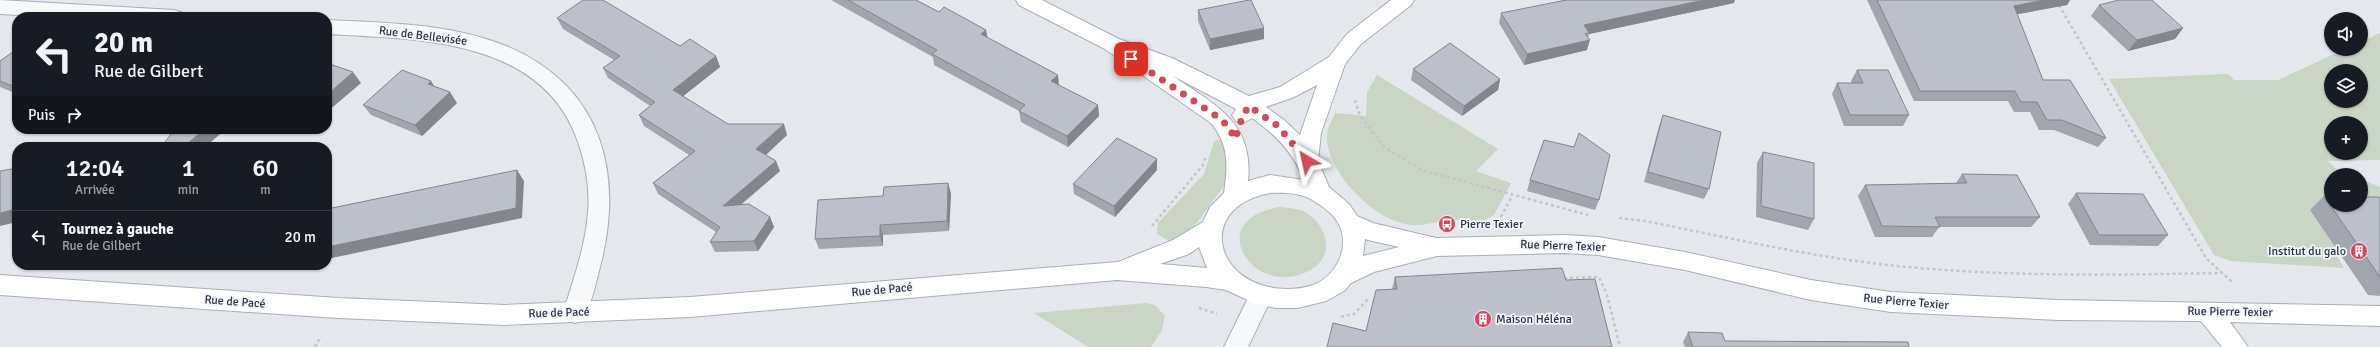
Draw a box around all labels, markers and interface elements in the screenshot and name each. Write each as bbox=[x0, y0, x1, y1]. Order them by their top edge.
map controls bbox=[2324, 12, 2368, 212]
button: sound bbox=[2324, 12, 2368, 56]
street label: Rue de Bellevisée bbox=[378, 23, 468, 49]
text: 20 m bbox=[94, 26, 153, 60]
icon: left bbox=[28, 28, 80, 80]
pin bbox=[1114, 42, 1148, 76]
icon: arrive bbox=[1120, 48, 1142, 70]
text: Rue de Gilbert bbox=[94, 60, 203, 82]
button: layers bbox=[2324, 64, 2368, 108]
icon: right bbox=[63, 104, 85, 126]
text: Puis bbox=[28, 106, 55, 124]
button: + bbox=[2324, 116, 2368, 160]
position arrow bbox=[1286, 140, 1328, 182]
text: 12:04 bbox=[66, 153, 124, 183]
text: 1 bbox=[182, 153, 195, 183]
text: 60 bbox=[252, 153, 278, 183]
button: − bbox=[2324, 168, 2368, 212]
text: Arrivée bbox=[75, 182, 115, 198]
text: min bbox=[178, 182, 199, 198]
text: m bbox=[260, 182, 271, 198]
bus stop icon: Pierre Texier bbox=[1437, 214, 1457, 234]
place label: Pierre Texier bbox=[1460, 217, 1524, 232]
text: Tournez à gauche bbox=[62, 220, 174, 238]
icon: left bbox=[28, 226, 50, 248]
text: 20 m bbox=[285, 228, 316, 246]
street label: Rue Pierre Texier bbox=[1520, 237, 1607, 255]
text: Rue de Gilbert bbox=[62, 238, 141, 254]
building icon: Institut du galo bbox=[2349, 241, 2369, 261]
place label: Institut du galo bbox=[2268, 244, 2346, 259]
street label: Rue de Pacé bbox=[851, 280, 913, 300]
street label: Rue Pierre Texier bbox=[1863, 291, 1950, 313]
street label: Rue de Pacé bbox=[204, 292, 266, 312]
street label: Rue de Pacé bbox=[528, 304, 590, 322]
street label: Rue Pierre Texier bbox=[2187, 304, 2273, 320]
building icon: Maison Héléna bbox=[1473, 309, 1493, 329]
place label: Maison Héléna bbox=[1496, 312, 1572, 327]

